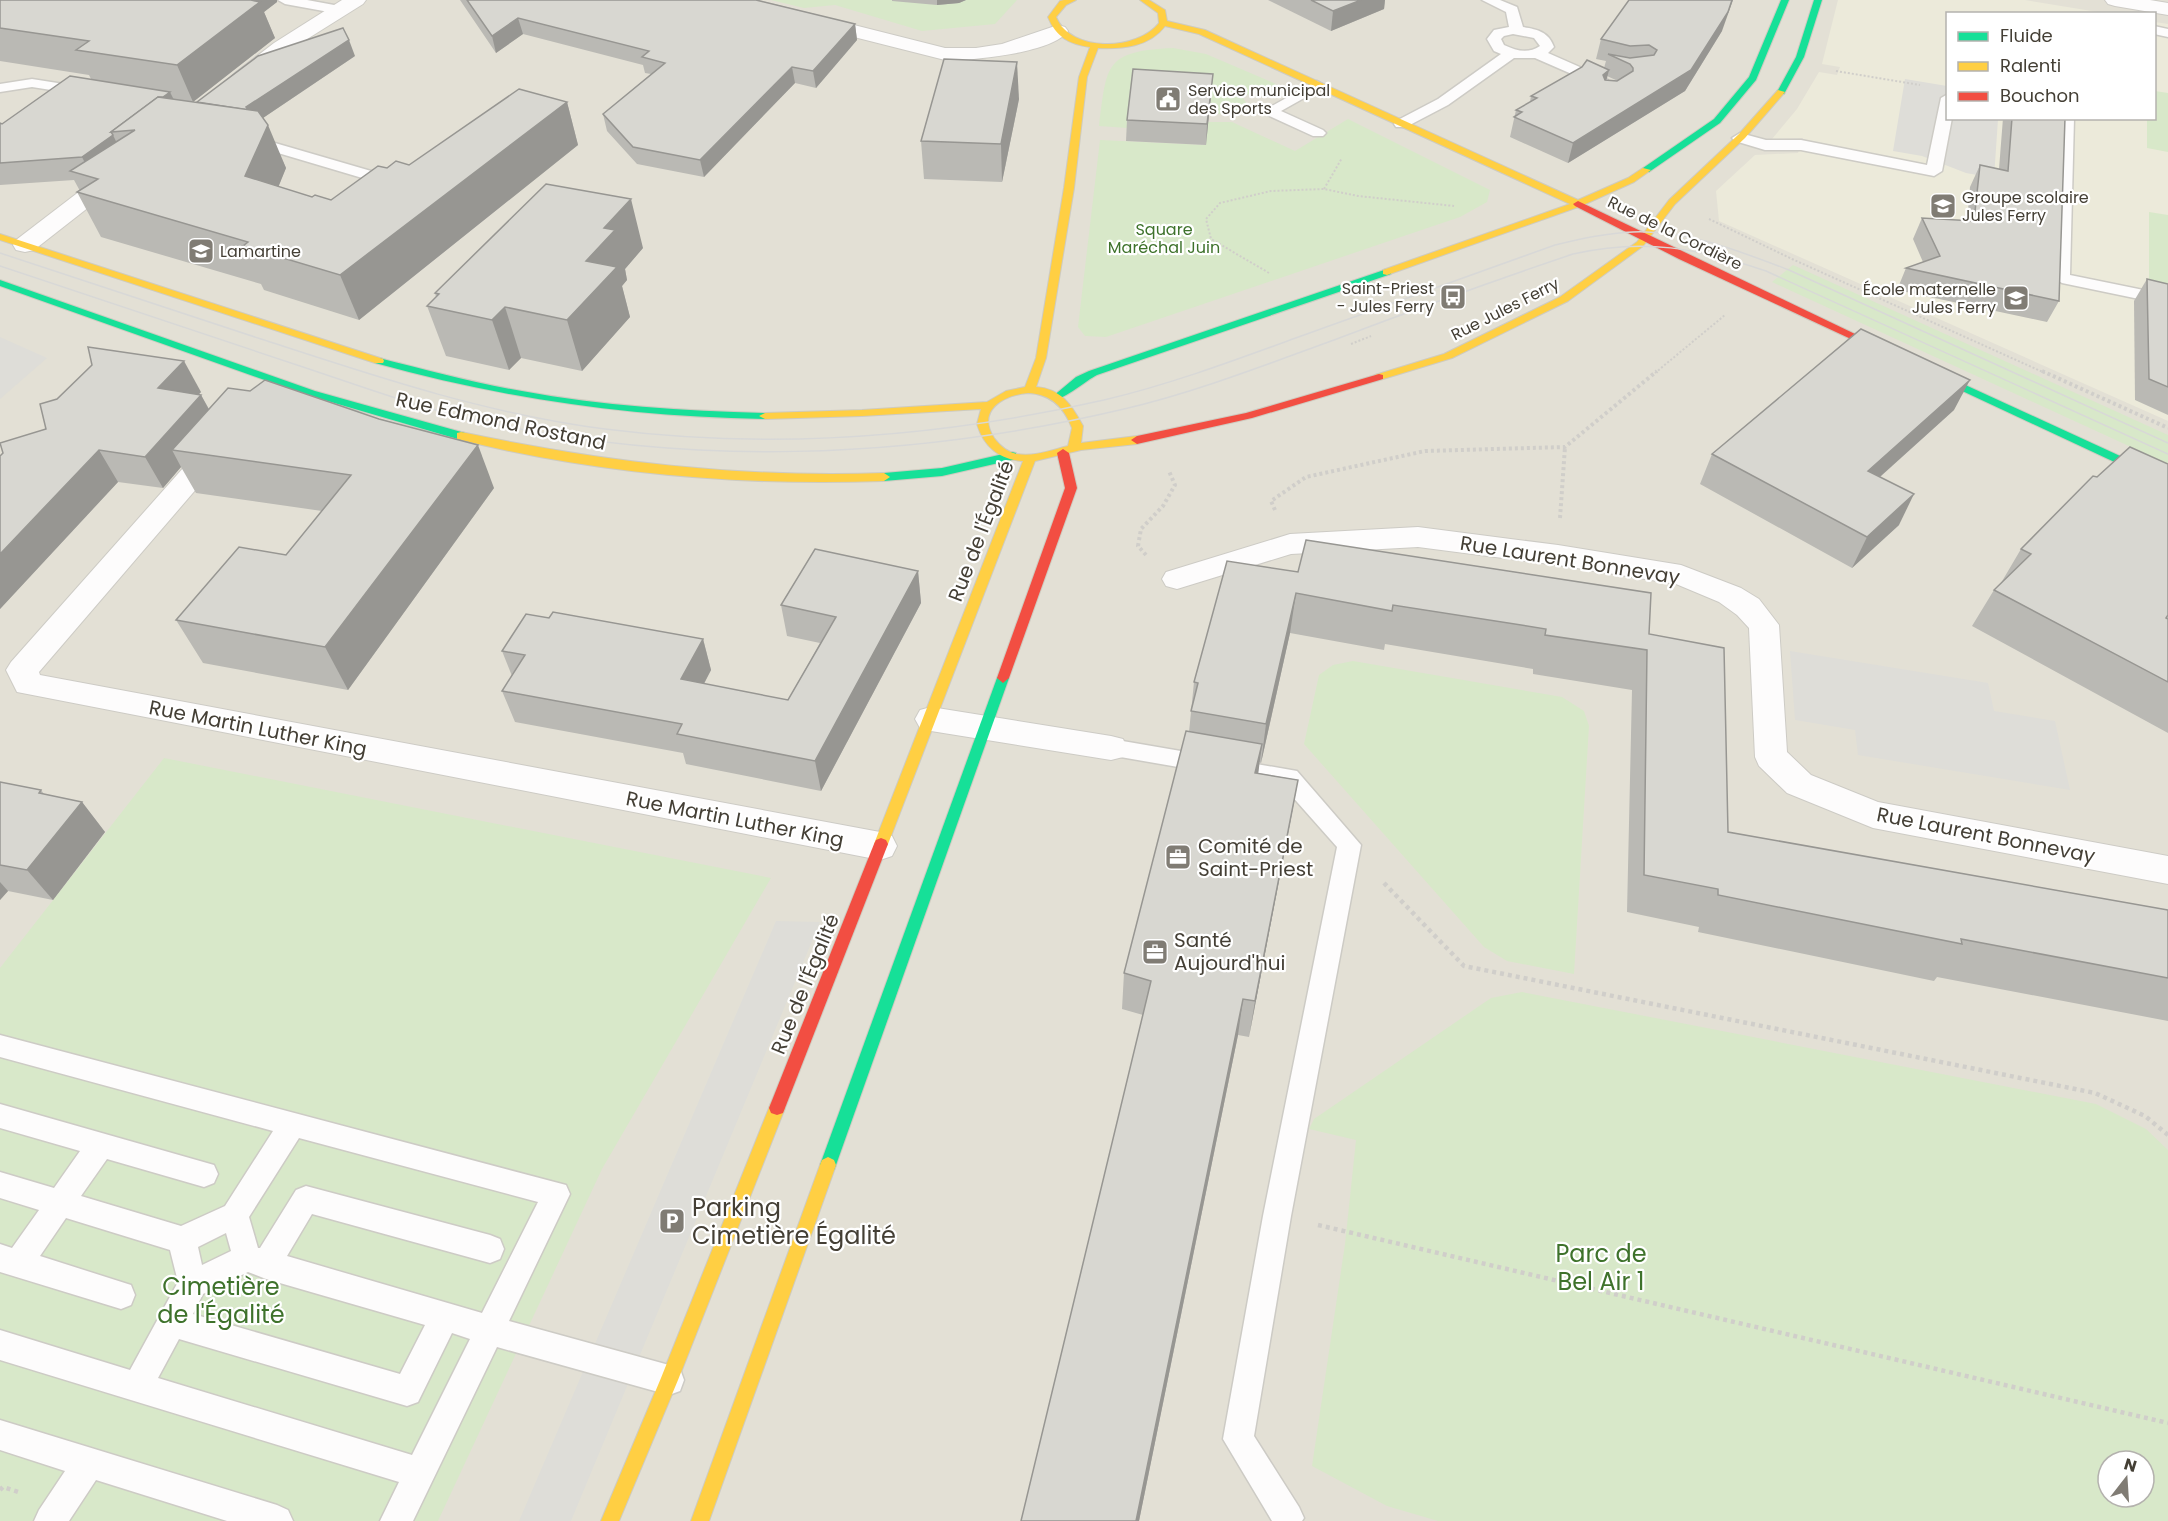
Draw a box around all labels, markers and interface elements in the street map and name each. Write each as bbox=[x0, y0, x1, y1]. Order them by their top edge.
legend bbox=[1946, 12, 2156, 120]
text: Fluide bbox=[2000, 23, 2053, 48]
text: Ralenti bbox=[2000, 53, 2061, 78]
place label: Service municipal des Sports bbox=[1188, 79, 1330, 120]
text: Bouchon bbox=[2000, 83, 2080, 108]
public building icon: Service municipal des Sports bbox=[1153, 84, 1183, 114]
place label: Groupe scolaire Jules Ferry bbox=[1962, 186, 2089, 227]
street label: Rue de la Cordière bbox=[1604, 190, 1746, 276]
school or university icon: Groupe scolaire Jules Ferry bbox=[1928, 191, 1958, 221]
park label: Square Maréchal Juin bbox=[1108, 218, 1220, 259]
school or university icon: Lamartine bbox=[186, 236, 216, 266]
place label: Lamartine bbox=[220, 240, 301, 263]
street label: Rue Jules Ferry bbox=[1447, 272, 1563, 346]
place label: Saint-Priest - Jules Ferry bbox=[1337, 277, 1434, 318]
place label: École maternelle Jules Ferry bbox=[1863, 278, 1996, 319]
bus stop icon: Saint-Priest - Jules Ferry bbox=[1438, 282, 1468, 312]
school or university icon: École maternelle Jules Ferry bbox=[2001, 283, 2031, 313]
street label: Rue Edmond Rostand bbox=[393, 385, 609, 457]
street label: Rue de l'Égalité bbox=[941, 456, 1021, 606]
street label: Rue Laurent Bonnevay bbox=[1458, 529, 1682, 591]
street label: Rue Martin Luther King bbox=[147, 693, 369, 763]
street label: Rue Martin Luther King bbox=[624, 784, 846, 854]
street label: Rue Laurent Bonnevay bbox=[1874, 800, 2098, 870]
place label: Comité de Saint-Priest bbox=[1198, 832, 1313, 883]
office icon: Comité de Saint-Priest bbox=[1163, 842, 1193, 872]
street label: Rue de l'Égalité bbox=[764, 910, 846, 1058]
place label: Santé Aujourd'hui bbox=[1174, 926, 1286, 977]
office icon: Santé Aujourd'hui bbox=[1140, 937, 1170, 967]
place label: Parking Cimetière Égalité bbox=[692, 1191, 896, 1252]
parking icon: Parking Cimetière Égalité bbox=[657, 1206, 687, 1236]
park label: Parc de Bel Air 1 bbox=[1555, 1237, 1647, 1298]
park label: Cimetière de l'Égalité bbox=[157, 1270, 285, 1331]
north arrow bbox=[2096, 1449, 2156, 1509]
text: N bbox=[2121, 1452, 2139, 1478]

